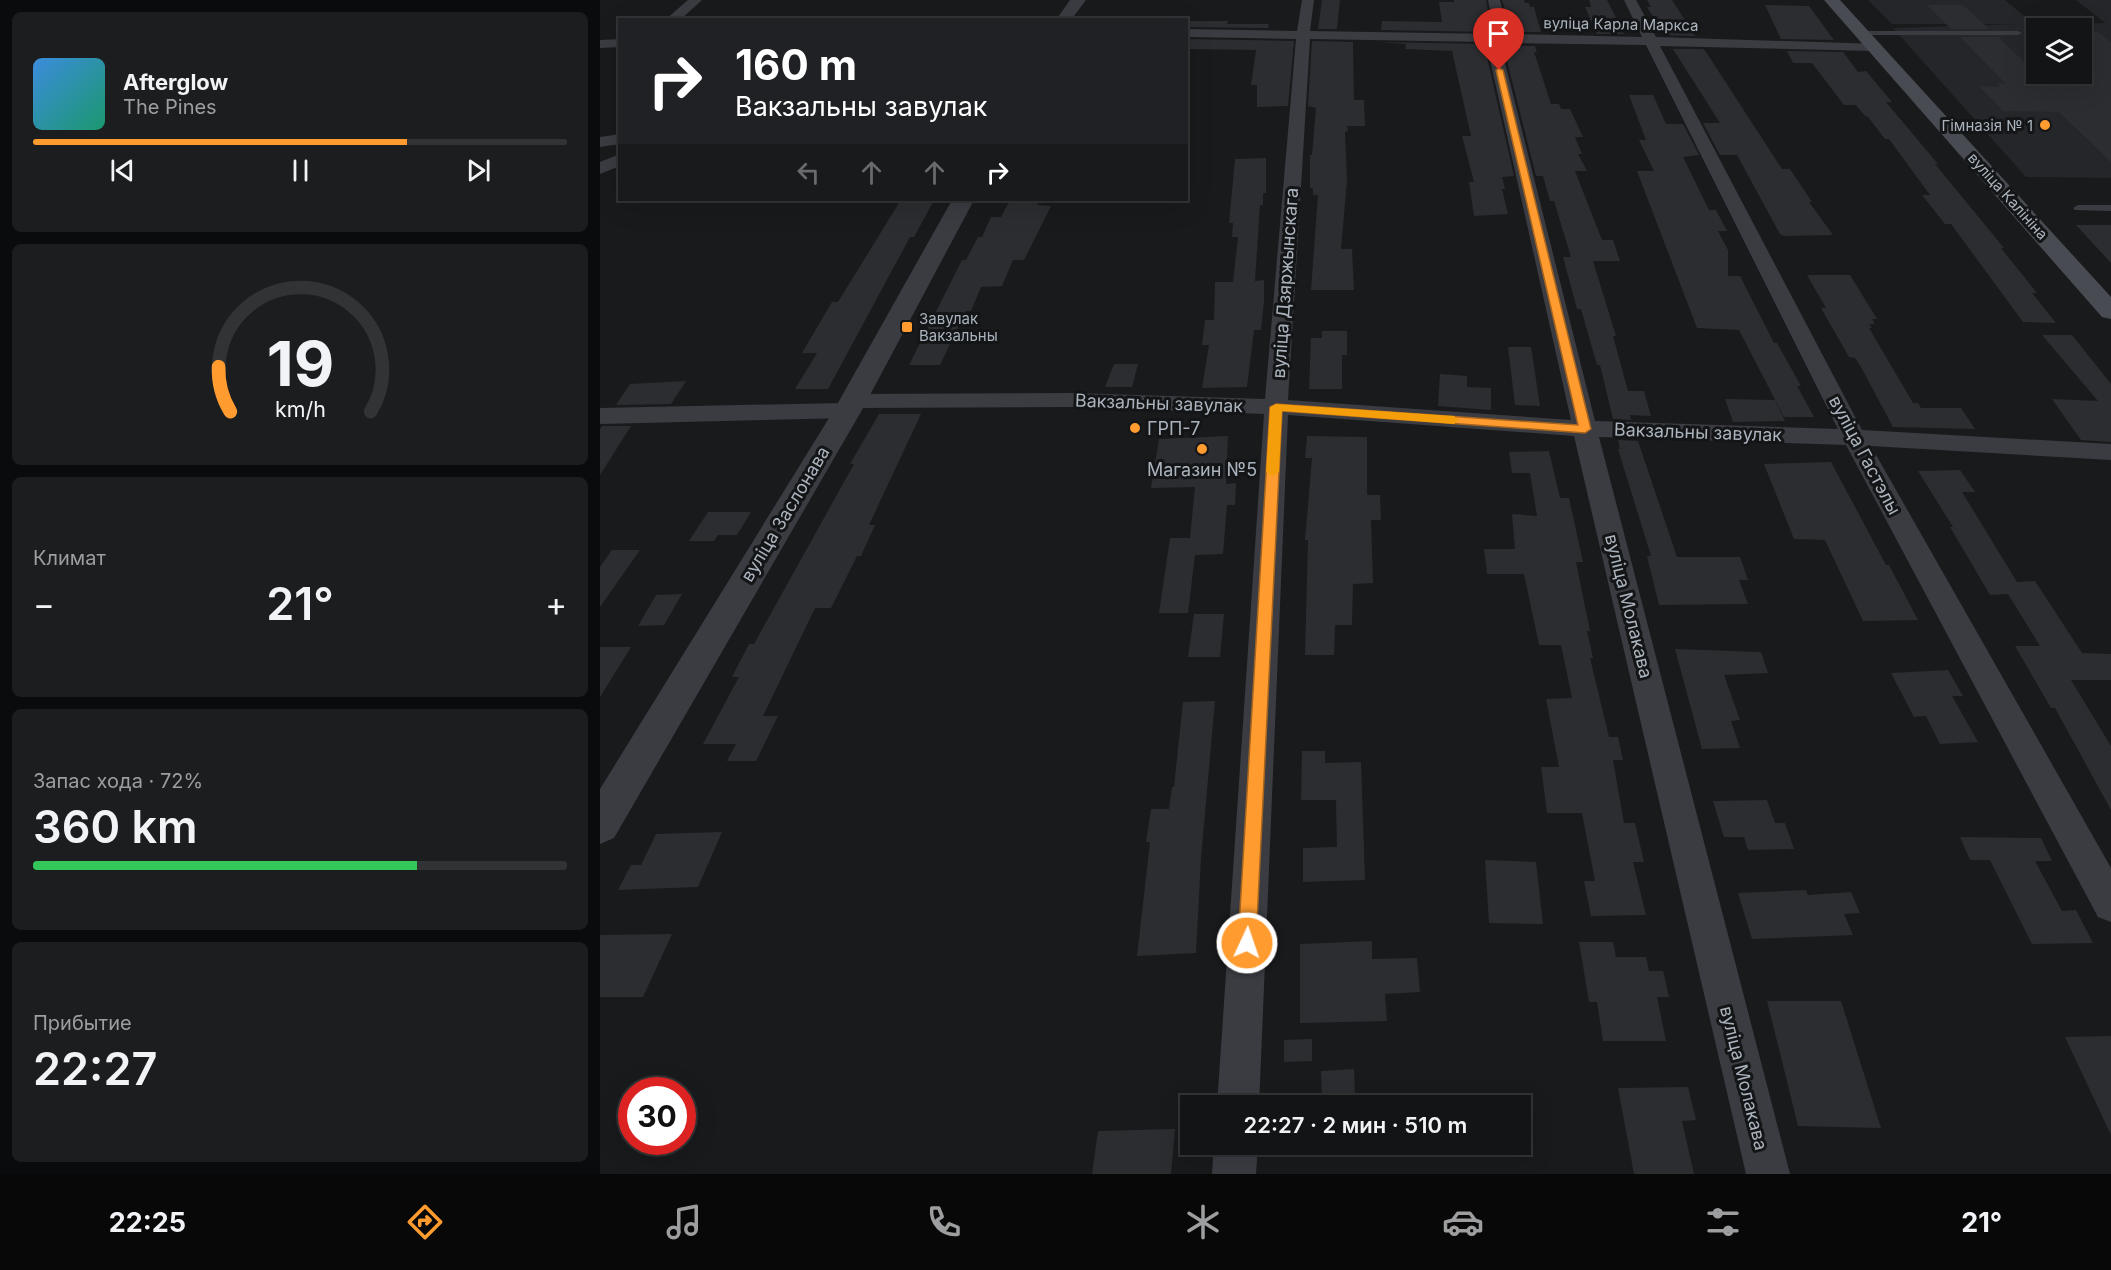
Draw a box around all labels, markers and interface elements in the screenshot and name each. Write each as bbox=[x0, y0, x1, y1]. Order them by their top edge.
pin bbox=[1473, 8, 1524, 70]
street label: вуліца Карла Маркса bbox=[1543, 13, 1699, 35]
icon: arrive bbox=[1482, 17, 1515, 50]
map controls bbox=[2026, 18, 2092, 84]
button: layers bbox=[2026, 18, 2092, 84]
text: 160 m bbox=[735, 39, 857, 90]
icon: right bbox=[636, 42, 714, 120]
text: Afterglow bbox=[123, 69, 228, 95]
text: Вакзальны завулак bbox=[735, 90, 987, 123]
text: The Pines bbox=[123, 95, 217, 119]
place label: Гімназія № 1 bbox=[1942, 116, 2033, 135]
marker: Гімназія № 1 bbox=[2038, 118, 2052, 132]
street label: вуліца Калініна bbox=[1964, 149, 2052, 243]
icon: previous bbox=[106, 154, 139, 187]
icon: pause bbox=[284, 154, 317, 187]
icon: next bbox=[462, 154, 495, 187]
icon: left bbox=[792, 156, 825, 189]
icon: ahead bbox=[855, 156, 888, 189]
icon: ahead bbox=[918, 156, 951, 189]
icon: right bbox=[981, 156, 1014, 189]
street label: вуліца Дзяржынскага bbox=[1268, 187, 1302, 379]
place label: Завулак Вакзальны bbox=[919, 309, 998, 345]
marker: Завулак Вакзальны bbox=[900, 320, 914, 334]
text: 19 bbox=[266, 326, 334, 401]
street label: Вакзальны завулак bbox=[1075, 390, 1244, 416]
street label: вуліца Гастэлы bbox=[1825, 392, 1905, 518]
text: km/h bbox=[275, 396, 325, 422]
place label: ГРП-7 bbox=[1147, 418, 1200, 439]
street label: Вакзальны завулак bbox=[1614, 419, 1783, 445]
marker: ГРП-7 bbox=[1128, 421, 1142, 435]
marker: Магазин №5 bbox=[1195, 442, 1209, 456]
street label: вуліца Заслонава bbox=[736, 443, 834, 585]
place label: Магазин №5 bbox=[1147, 459, 1257, 480]
street label: вуліца Молакава bbox=[1601, 532, 1657, 680]
text: Климат bbox=[33, 546, 106, 570]
text: 21° bbox=[266, 576, 334, 631]
text: − bbox=[33, 584, 55, 624]
text: + bbox=[545, 584, 567, 624]
text: Запас хода · 72% bbox=[33, 769, 203, 793]
text: 360 km bbox=[33, 799, 198, 854]
position arrow bbox=[1215, 911, 1279, 975]
street label: вуліца Молакава bbox=[1716, 1004, 1772, 1152]
text: Прибытие bbox=[33, 1011, 132, 1035]
text: 22:27 bbox=[33, 1041, 157, 1096]
speed limit sign: 30 bbox=[618, 1077, 696, 1155]
text: 22:27 · 2 мин · 510 m bbox=[1244, 1112, 1467, 1138]
icon: directions bbox=[404, 1201, 446, 1243]
icon: music bbox=[663, 1201, 705, 1243]
icon: phone bbox=[923, 1201, 965, 1243]
icon: climate bbox=[1182, 1201, 1224, 1243]
icon: car bbox=[1442, 1201, 1484, 1243]
icon: filters bbox=[1702, 1201, 1744, 1243]
text: 22:25 bbox=[109, 1206, 186, 1239]
text: 21° bbox=[1961, 1206, 2002, 1239]

